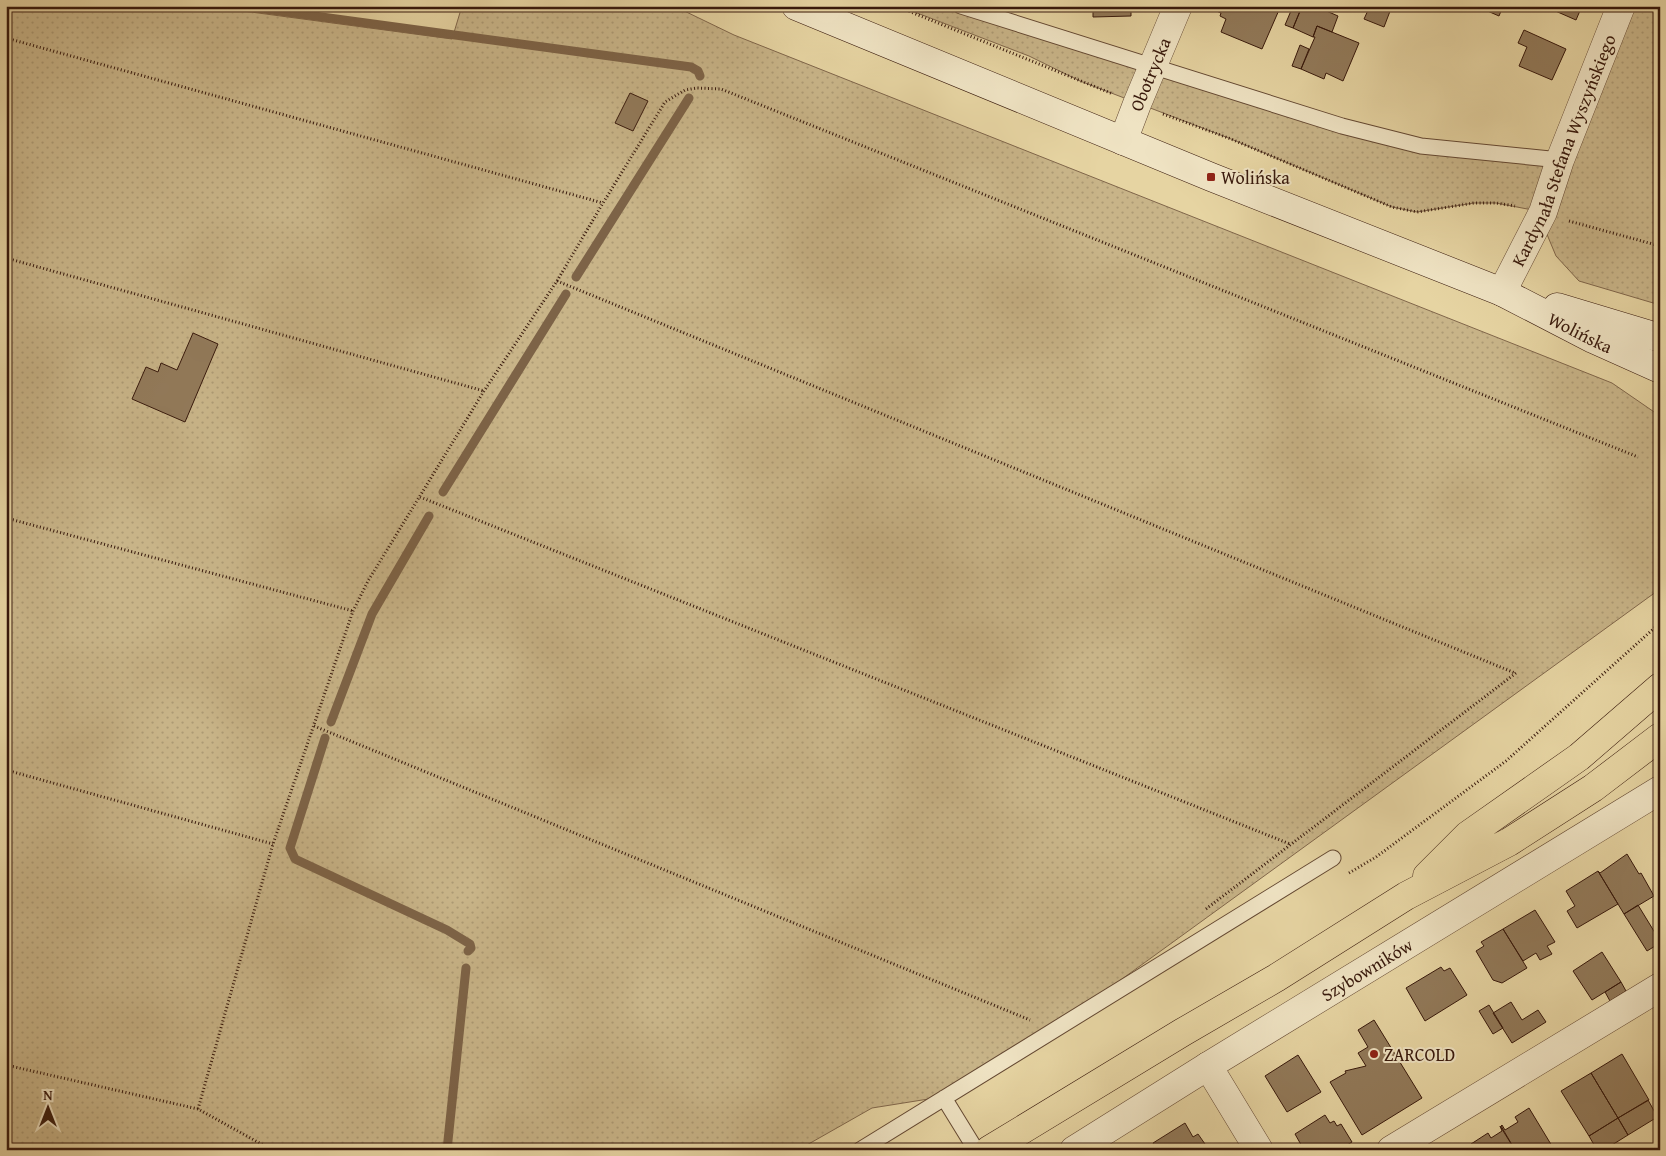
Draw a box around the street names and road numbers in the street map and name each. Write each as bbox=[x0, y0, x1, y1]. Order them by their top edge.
street label: Kardynała Stefana Wyszyńskiego bbox=[1504, 30, 1622, 271]
street label: Obotrycka bbox=[1122, 33, 1177, 115]
street label: Wolińska bbox=[1544, 305, 1617, 360]
street label: Szybowników bbox=[1316, 931, 1418, 1007]

